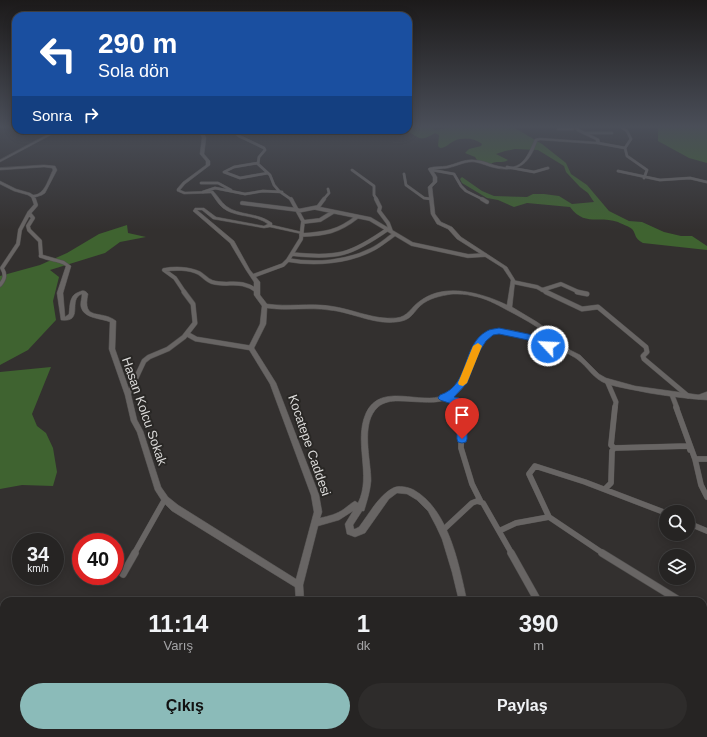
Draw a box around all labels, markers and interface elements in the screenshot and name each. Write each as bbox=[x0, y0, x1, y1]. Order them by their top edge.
icon: left bbox=[32, 28, 84, 80]
text: 290 m bbox=[98, 28, 177, 59]
text: Sola dön bbox=[98, 61, 169, 81]
icon: right bbox=[80, 104, 102, 126]
text: Sonra bbox=[32, 107, 72, 124]
position arrow bbox=[527, 325, 569, 367]
street label: Hasan Kolcu Sokak bbox=[119, 355, 170, 468]
street label: Kocatepe Caddesi bbox=[285, 392, 334, 498]
pin bbox=[445, 398, 479, 439]
icon: arrive bbox=[451, 404, 473, 426]
map controls bbox=[659, 505, 695, 585]
button: search bbox=[659, 505, 695, 541]
speed limit sign: 40 bbox=[72, 533, 124, 585]
text: 34 bbox=[27, 543, 49, 565]
button: layers bbox=[659, 549, 695, 585]
text: km/h bbox=[27, 563, 49, 574]
text: 11:14 bbox=[148, 610, 208, 637]
text: 1 bbox=[357, 610, 370, 637]
text: 390 bbox=[519, 610, 559, 637]
text: Varış bbox=[164, 638, 193, 653]
text: dk bbox=[357, 638, 370, 653]
text: m bbox=[533, 638, 544, 653]
button: Çıkış bbox=[20, 683, 350, 729]
button: Paylaş bbox=[358, 683, 687, 729]

